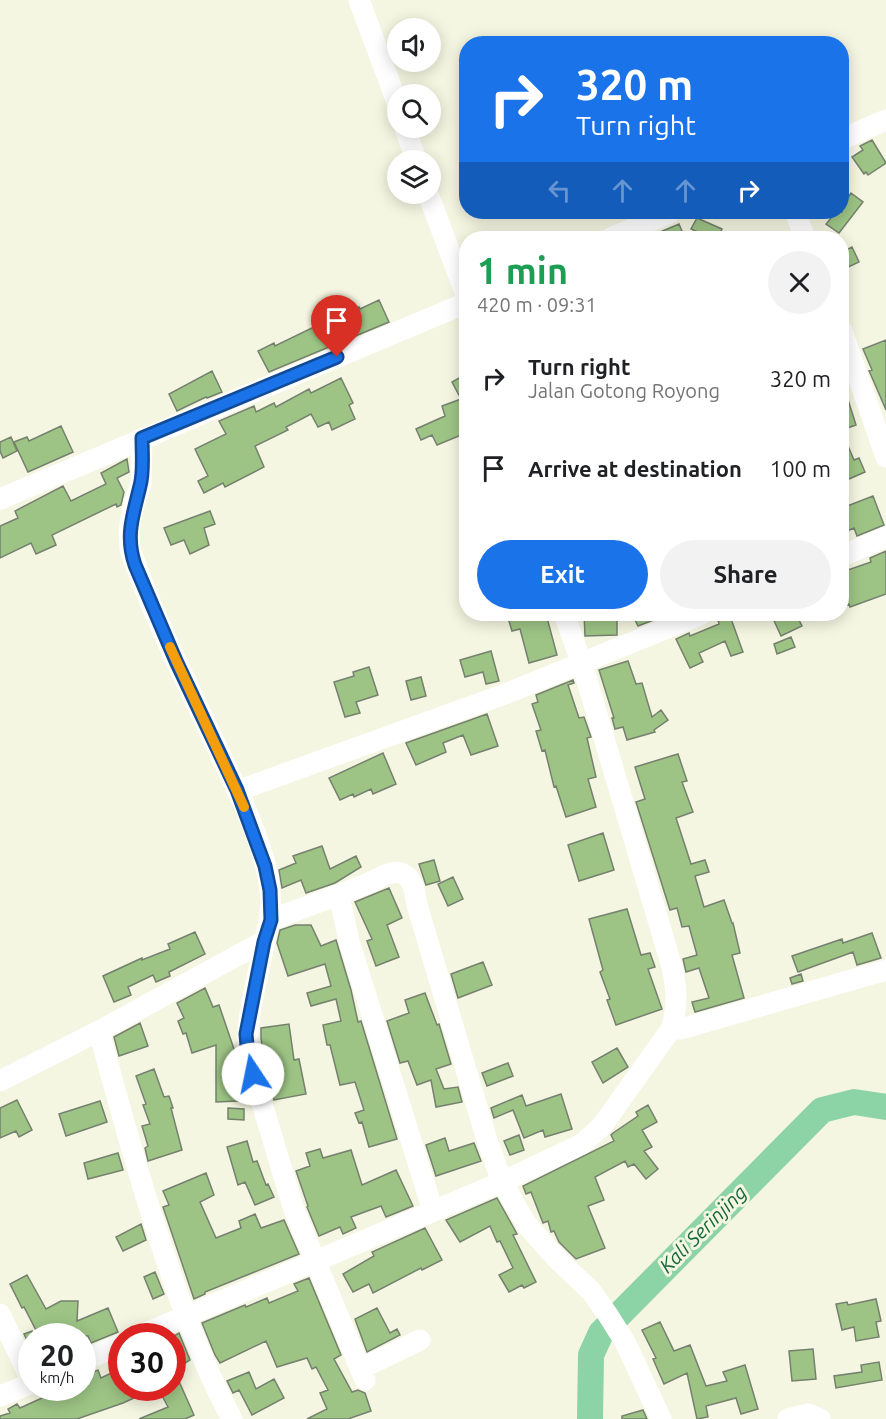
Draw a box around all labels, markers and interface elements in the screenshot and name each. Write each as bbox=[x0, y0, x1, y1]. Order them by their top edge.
map controls bbox=[387, 18, 441, 204]
button: sound bbox=[387, 18, 441, 72]
icon: right bbox=[477, 60, 555, 138]
text: 320 m bbox=[576, 61, 693, 108]
button: search bbox=[387, 84, 441, 138]
text: Turn right bbox=[576, 110, 696, 140]
button: layers bbox=[387, 150, 441, 204]
icon: left bbox=[543, 174, 576, 207]
icon: ahead bbox=[606, 174, 639, 207]
icon: ahead bbox=[669, 174, 702, 207]
icon: right bbox=[732, 174, 765, 207]
text: 1 min bbox=[477, 250, 568, 291]
button: close bbox=[768, 251, 831, 314]
text: 420 m · 09:31 bbox=[477, 293, 597, 316]
pin bbox=[311, 295, 362, 357]
icon: arrive bbox=[320, 304, 353, 337]
text: Turn right bbox=[528, 354, 630, 379]
icon: right bbox=[477, 362, 510, 395]
text: 320 m bbox=[770, 366, 831, 391]
text: Jalan Gotong Royong bbox=[528, 379, 720, 402]
icon: arrive bbox=[477, 452, 510, 485]
text: Arrive at destination bbox=[528, 456, 742, 481]
text: 100 m bbox=[770, 456, 831, 481]
button: Exit bbox=[477, 540, 648, 609]
button: Share bbox=[660, 540, 831, 609]
position arrow bbox=[221, 1042, 285, 1106]
water label: Kali Serinjing bbox=[654, 1180, 751, 1277]
speed limit sign: 30 bbox=[108, 1323, 186, 1401]
text: 20 bbox=[40, 1338, 74, 1372]
text: km/h bbox=[40, 1369, 74, 1386]

